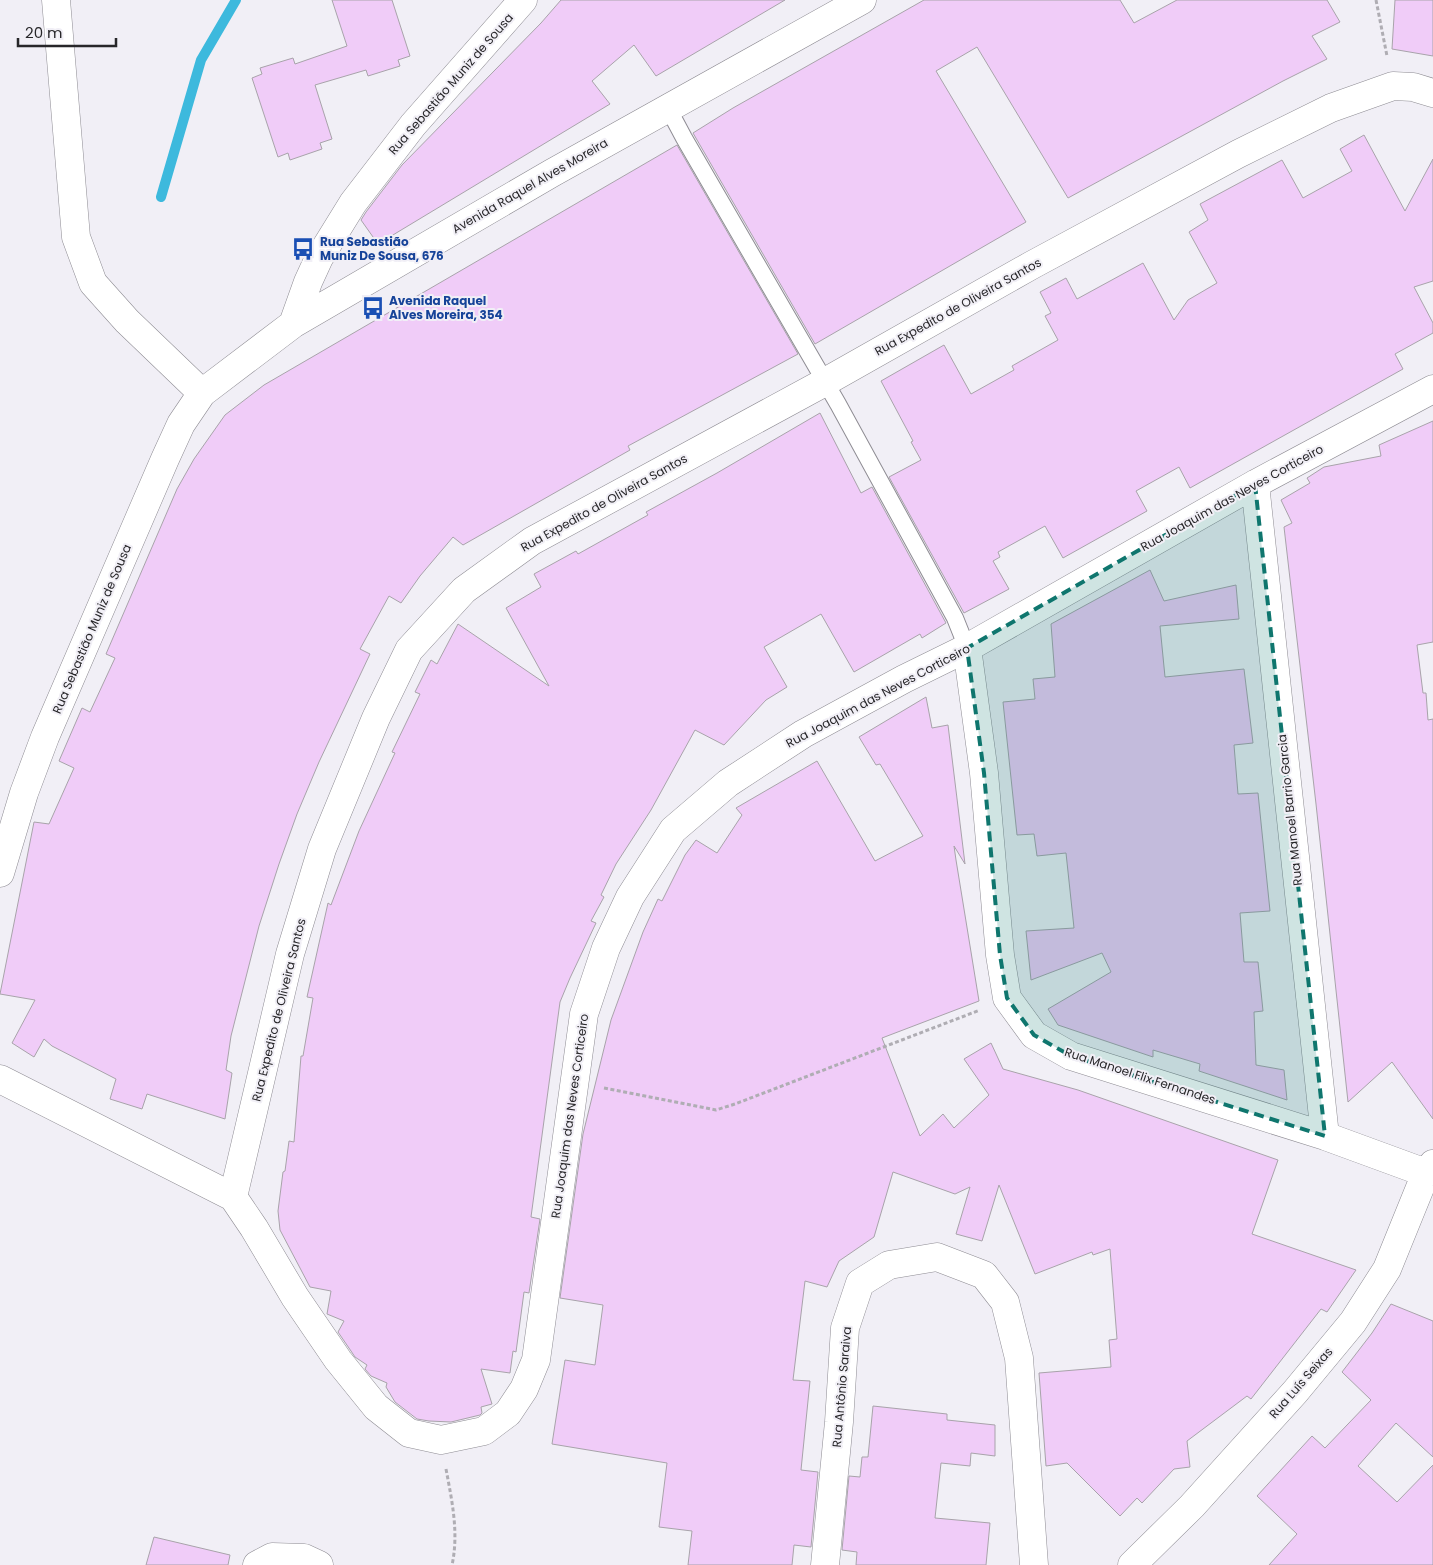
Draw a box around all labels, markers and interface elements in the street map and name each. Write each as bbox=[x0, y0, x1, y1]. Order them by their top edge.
street label: Rua Sebastião Muniz de Sousa bbox=[384, 9, 517, 158]
scale bar bbox=[18, 15, 115, 47]
text: 20 m bbox=[25, 22, 63, 43]
street label: Avenida Raquel Alves Moreira bbox=[449, 134, 611, 237]
place label: Rua Sebastião Muniz De Sousa, 676 bbox=[320, 233, 444, 264]
bus stop icon: Rua Sebastião Muniz De Sousa, 676 bbox=[290, 236, 316, 262]
street label: Rua Expedito de Oliveira Santos bbox=[871, 253, 1044, 360]
place label: Avenida Raquel Alves Moreira, 354 bbox=[389, 292, 503, 323]
bus stop icon: Avenida Raquel Alves Moreira, 354 bbox=[360, 295, 386, 321]
street label: Rua Joaquim das Neves Corticeiro bbox=[1137, 440, 1326, 555]
street label: Rua Expedito de Oliveira Santos bbox=[517, 449, 690, 556]
street label: Rua Sebastião Muniz de Sousa bbox=[48, 542, 135, 716]
street label: Rua Joaquim das Neves Corticeiro bbox=[783, 639, 973, 752]
street label: Rua Manoel Barrio Garcia bbox=[1273, 733, 1306, 887]
street label: Rua Expedito de Oliveira Santos bbox=[247, 917, 310, 1103]
street label: Rua Joaquim das Neves Corticeiro bbox=[547, 1012, 592, 1219]
street label: Rua Manoel Flix Fernandes bbox=[1062, 1043, 1218, 1108]
street label: Rua Antônio Saraiva bbox=[828, 1326, 855, 1448]
street label: Rua Luís Seixas bbox=[1265, 1343, 1336, 1422]

